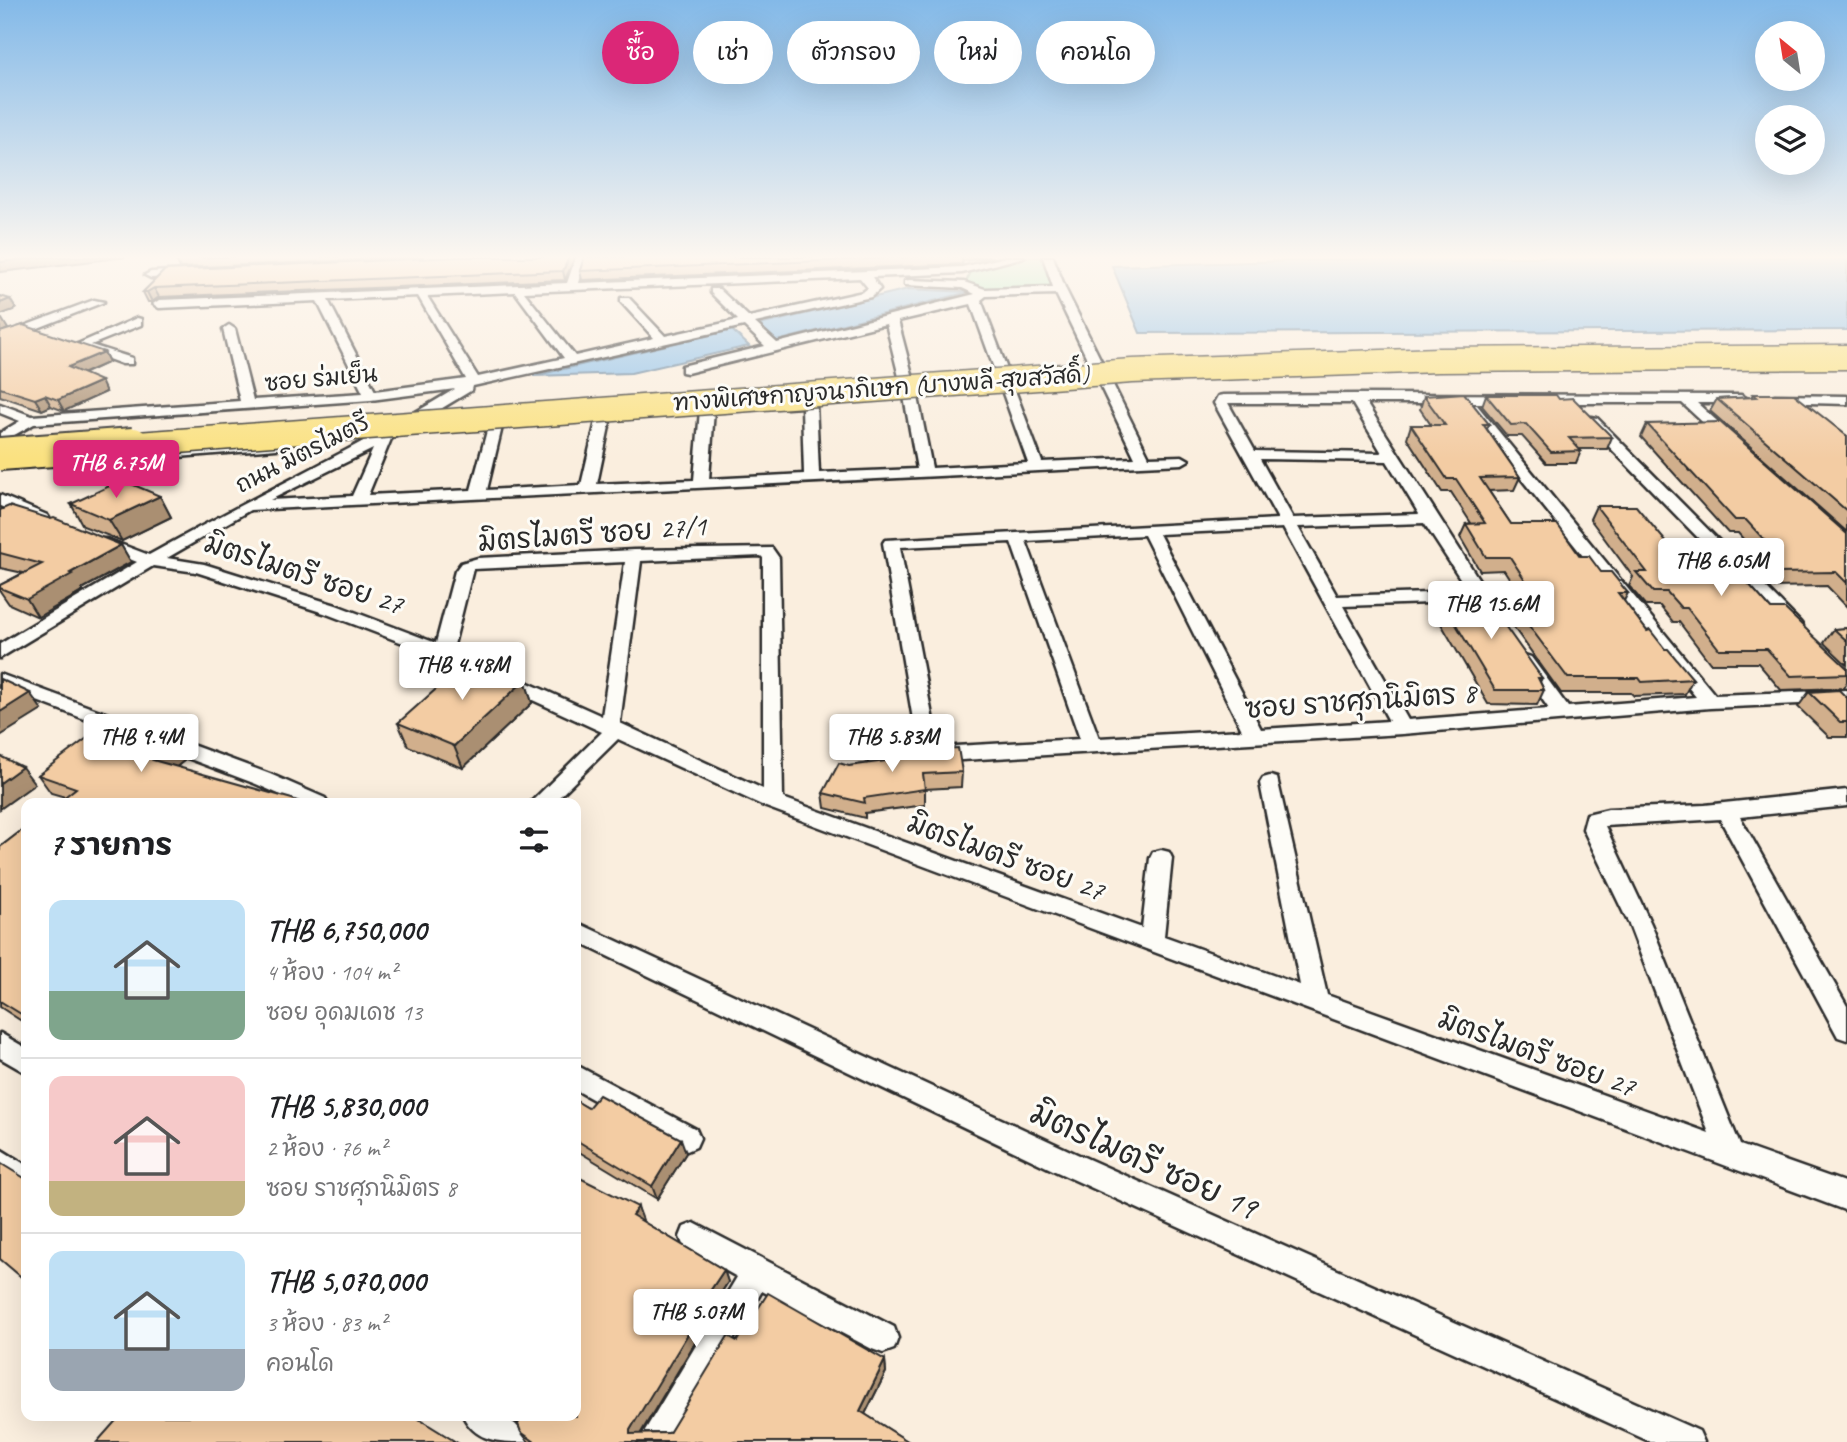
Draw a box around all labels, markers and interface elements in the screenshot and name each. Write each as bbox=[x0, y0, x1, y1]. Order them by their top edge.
chip: ซื้อ bbox=[602, 21, 679, 84]
chip: เช่า bbox=[693, 21, 773, 84]
chip: ตัวกรอง bbox=[787, 21, 920, 84]
chip: ใหม่ bbox=[934, 21, 1022, 84]
chip: คอนโด bbox=[1036, 21, 1155, 84]
north arrow bbox=[1755, 21, 1825, 91]
map controls bbox=[1755, 21, 1825, 175]
button: layers bbox=[1755, 105, 1825, 175]
street label: ทางพิเศษกาญจนาภิเษก (บางพลี-สุขสวัสดิ์) bbox=[672, 351, 1092, 420]
street label: ซอย ร่มเย็น bbox=[263, 358, 379, 398]
street label: ถนน มิตรไมตรี bbox=[230, 406, 374, 500]
pin: THB 6.75M bbox=[36, 440, 196, 500]
text: THB 6.75M bbox=[69, 448, 163, 477]
street label: มิตรไมตรี ซอย 27/1 bbox=[477, 506, 709, 559]
street label: มิตรไมตรี ซอย 27 bbox=[200, 523, 410, 623]
pin: THB 6.05M bbox=[1641, 538, 1801, 598]
text: THB 6.05M bbox=[1674, 546, 1768, 575]
pin: THB 15.6M bbox=[1411, 582, 1571, 641]
text: THB 15.6M bbox=[1444, 589, 1538, 618]
pin: THB 4.48M bbox=[382, 642, 542, 702]
text: THB 4.48M bbox=[415, 650, 509, 679]
street label: ซอย ราชศุภนิมิตร 8 bbox=[1243, 675, 1479, 729]
pin: THB 9.4M bbox=[69, 714, 213, 774]
pin: THB 5.83M bbox=[812, 714, 972, 774]
text: THB 9.4M bbox=[99, 722, 183, 751]
text: THB 5.83M bbox=[845, 722, 939, 751]
street label: มิตรไมตรี ซอย 27 bbox=[903, 803, 1111, 909]
icon: filters bbox=[515, 821, 553, 859]
text: 7 รายการ bbox=[49, 826, 172, 864]
text: THB 6,750,000 bbox=[266, 911, 426, 949]
icon: home bbox=[105, 928, 189, 1012]
text: 4 ห้อง · 104 m² bbox=[266, 958, 397, 987]
text: ซอย อุดมเดช 13 bbox=[266, 998, 422, 1027]
street label: มิตรไมตรี ซอย 27 bbox=[1434, 999, 1642, 1105]
text: THB 5,830,000 bbox=[266, 1087, 426, 1125]
street label: มิตรไมตรี ซอย 19 bbox=[1024, 1089, 1267, 1230]
icon: home bbox=[105, 1104, 189, 1188]
text: 2 ห้อง · 76 m² bbox=[266, 1134, 386, 1163]
text: ซอย ราชศุภนิมิตร 8 bbox=[266, 1174, 456, 1203]
text: THB 5,070,000 bbox=[266, 1262, 426, 1300]
icon: home bbox=[105, 1279, 189, 1363]
pin: THB 5.07M bbox=[616, 1290, 776, 1349]
text: THB 5.07M bbox=[649, 1297, 743, 1326]
text: 3 ห้อง · 83 m² bbox=[266, 1309, 386, 1338]
text: คอนโด bbox=[266, 1349, 334, 1378]

